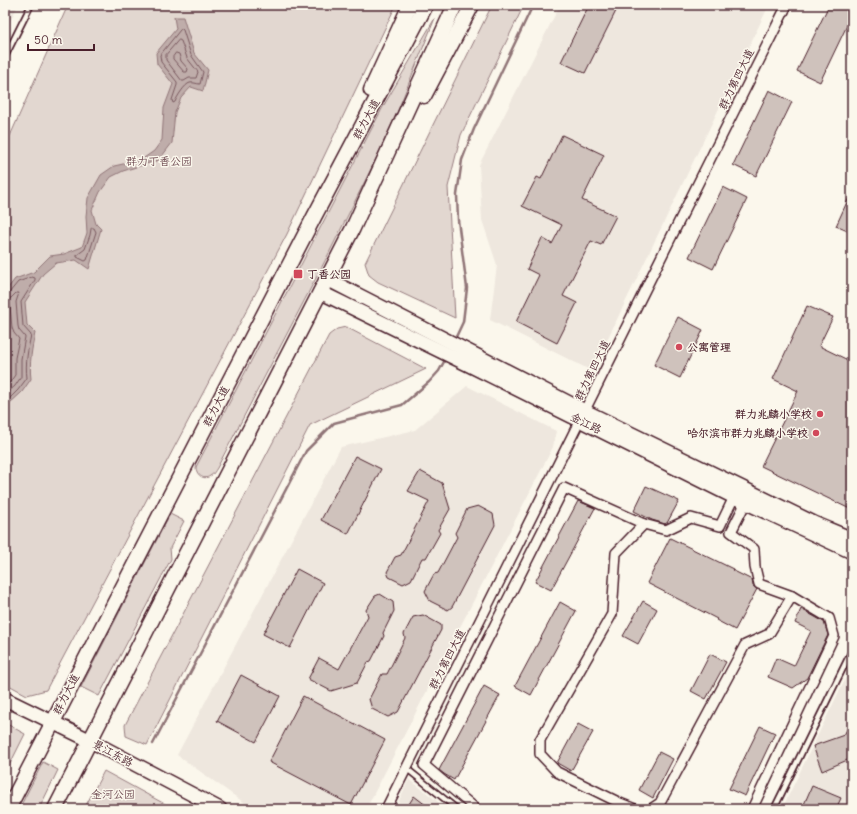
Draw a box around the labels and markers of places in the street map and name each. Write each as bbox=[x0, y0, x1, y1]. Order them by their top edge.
place label: 丁香公园 bbox=[307, 267, 351, 281]
marker: 丁香公园 bbox=[292, 268, 304, 280]
place label: 公寓管理 bbox=[687, 340, 731, 354]
marker: 公寓管理 bbox=[674, 342, 684, 352]
place label: 群力兆麟小学校 bbox=[735, 407, 812, 421]
marker: 群力兆麟小学校 bbox=[815, 409, 825, 419]
place label: 哈尔滨市群力兆麟小学校 bbox=[687, 426, 808, 440]
marker: 哈尔滨市群力兆麟小学校 bbox=[811, 428, 821, 438]

